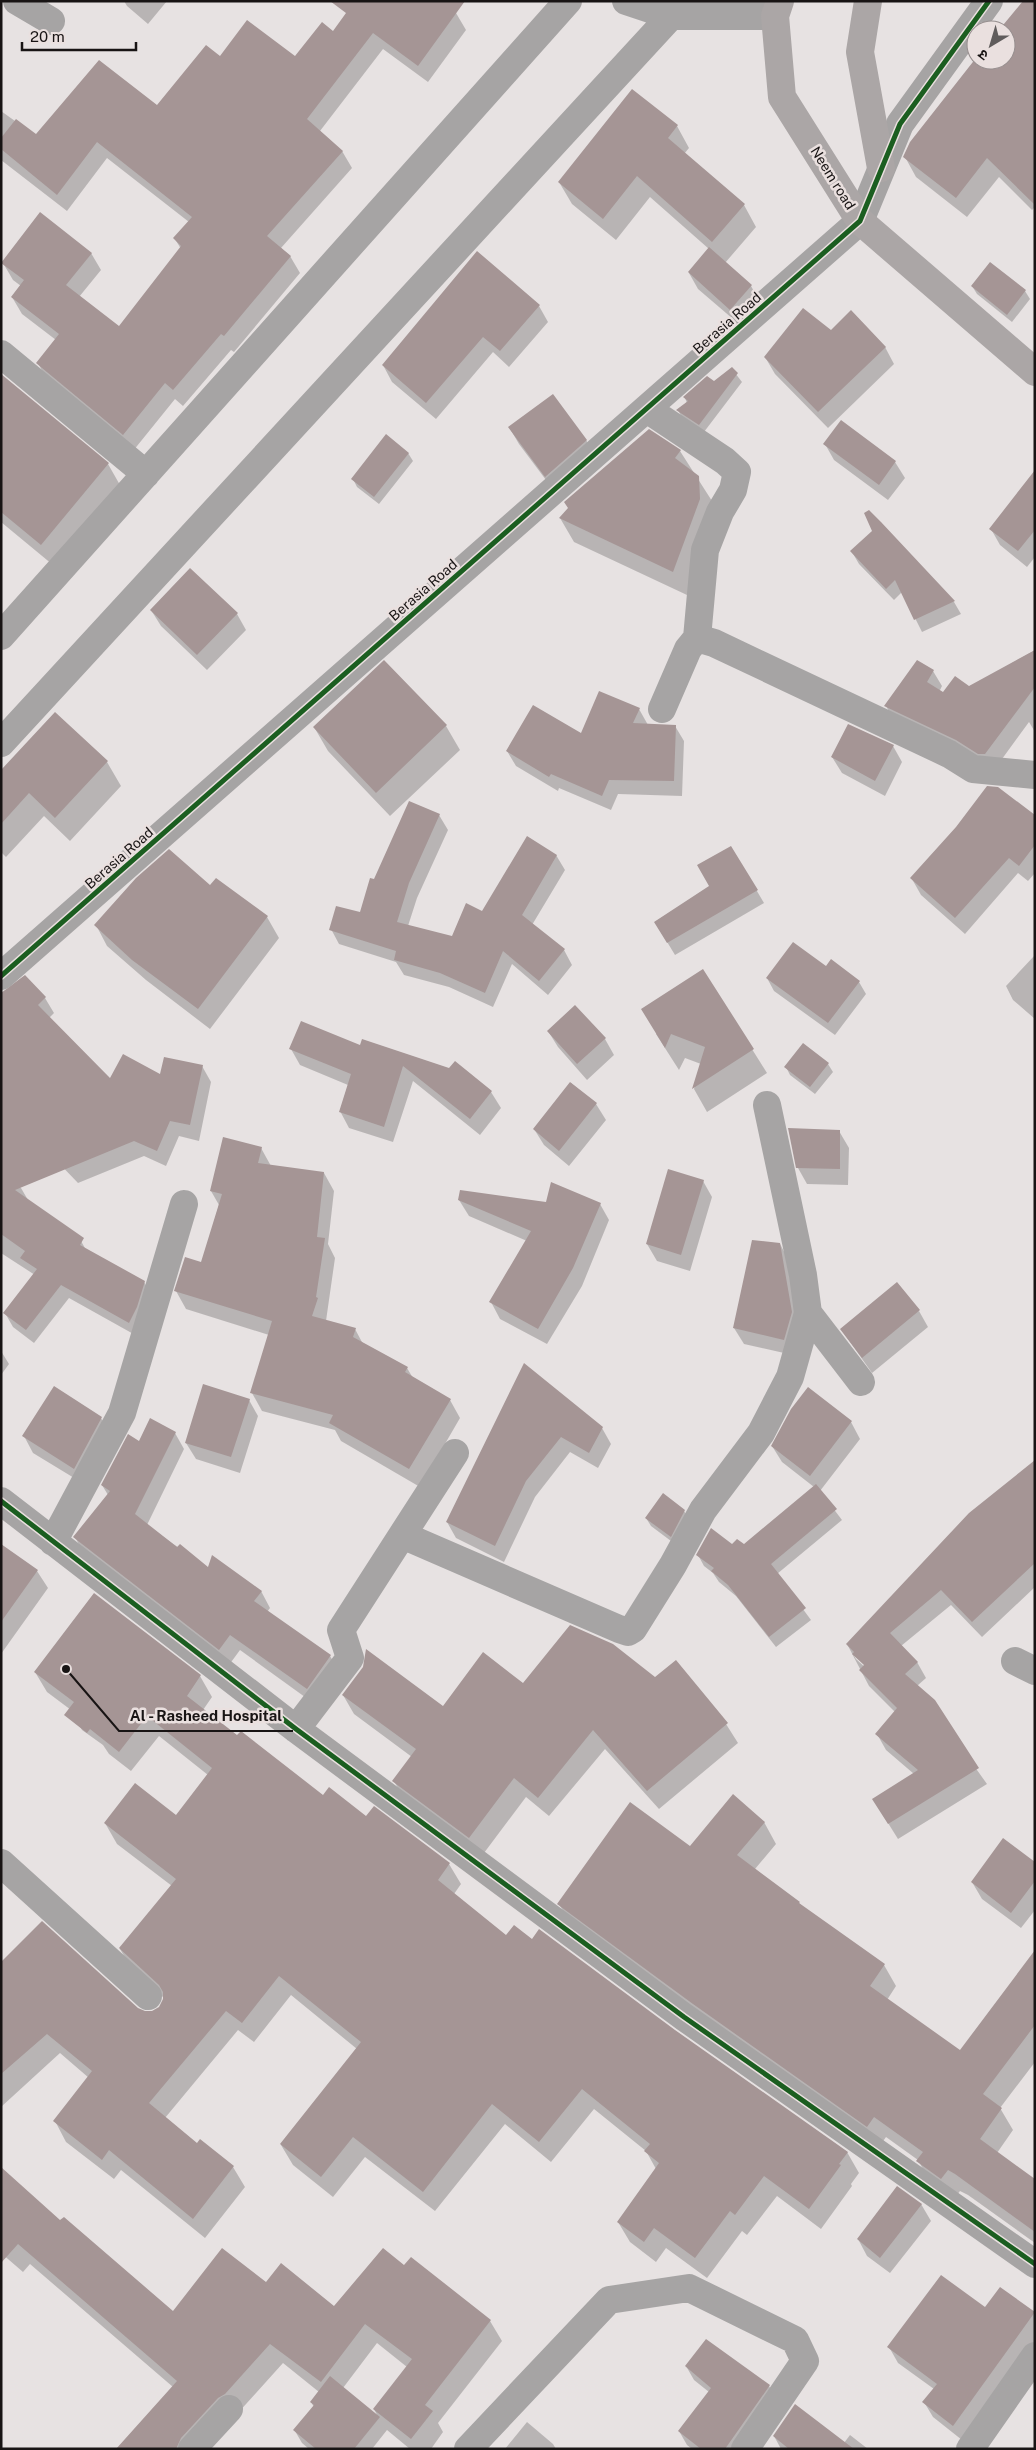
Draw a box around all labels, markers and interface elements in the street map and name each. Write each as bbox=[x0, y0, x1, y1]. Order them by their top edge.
scale bar bbox=[22, 20, 136, 52]
north arrow bbox=[966, 20, 1016, 70]
text: 20 m bbox=[30, 28, 65, 45]
text: उ bbox=[974, 46, 991, 64]
street label: Neem road bbox=[807, 144, 859, 212]
street label: Berasia Road bbox=[690, 289, 764, 357]
street label: Berasia Road bbox=[386, 556, 460, 624]
street label: Berasia Road bbox=[82, 824, 156, 892]
callout: Al - Rasheed Hospital bbox=[119, 1701, 293, 1731]
text: Al - Rasheed Hospital bbox=[130, 1707, 282, 1724]

